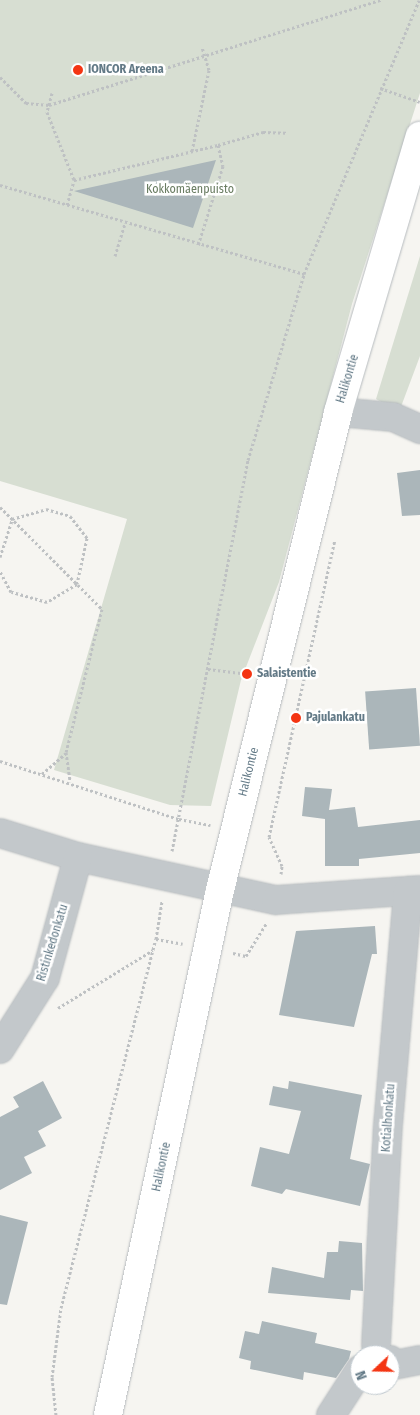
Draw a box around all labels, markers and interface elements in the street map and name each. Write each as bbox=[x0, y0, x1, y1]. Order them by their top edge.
place label: IONCOR Areena bbox=[88, 63, 164, 77]
marker: IONCOR Areena bbox=[72, 64, 84, 76]
park label: Kokkomäenpuisto bbox=[146, 183, 234, 197]
street label: Halikontie bbox=[334, 353, 362, 405]
place label: Salaistentie bbox=[257, 667, 316, 681]
marker: Salaistentie bbox=[241, 668, 253, 680]
place label: Pajulankatu bbox=[306, 711, 365, 725]
marker: Pajulankatu bbox=[290, 712, 302, 724]
street label: Halikontie bbox=[236, 746, 262, 798]
street label: Ristinkedonkatu bbox=[34, 903, 72, 983]
street label: Kotialhonkatu bbox=[379, 1083, 399, 1153]
street label: Halikontie bbox=[150, 1141, 174, 1193]
north arrow bbox=[350, 1345, 400, 1395]
text: N bbox=[352, 1368, 371, 1382]

